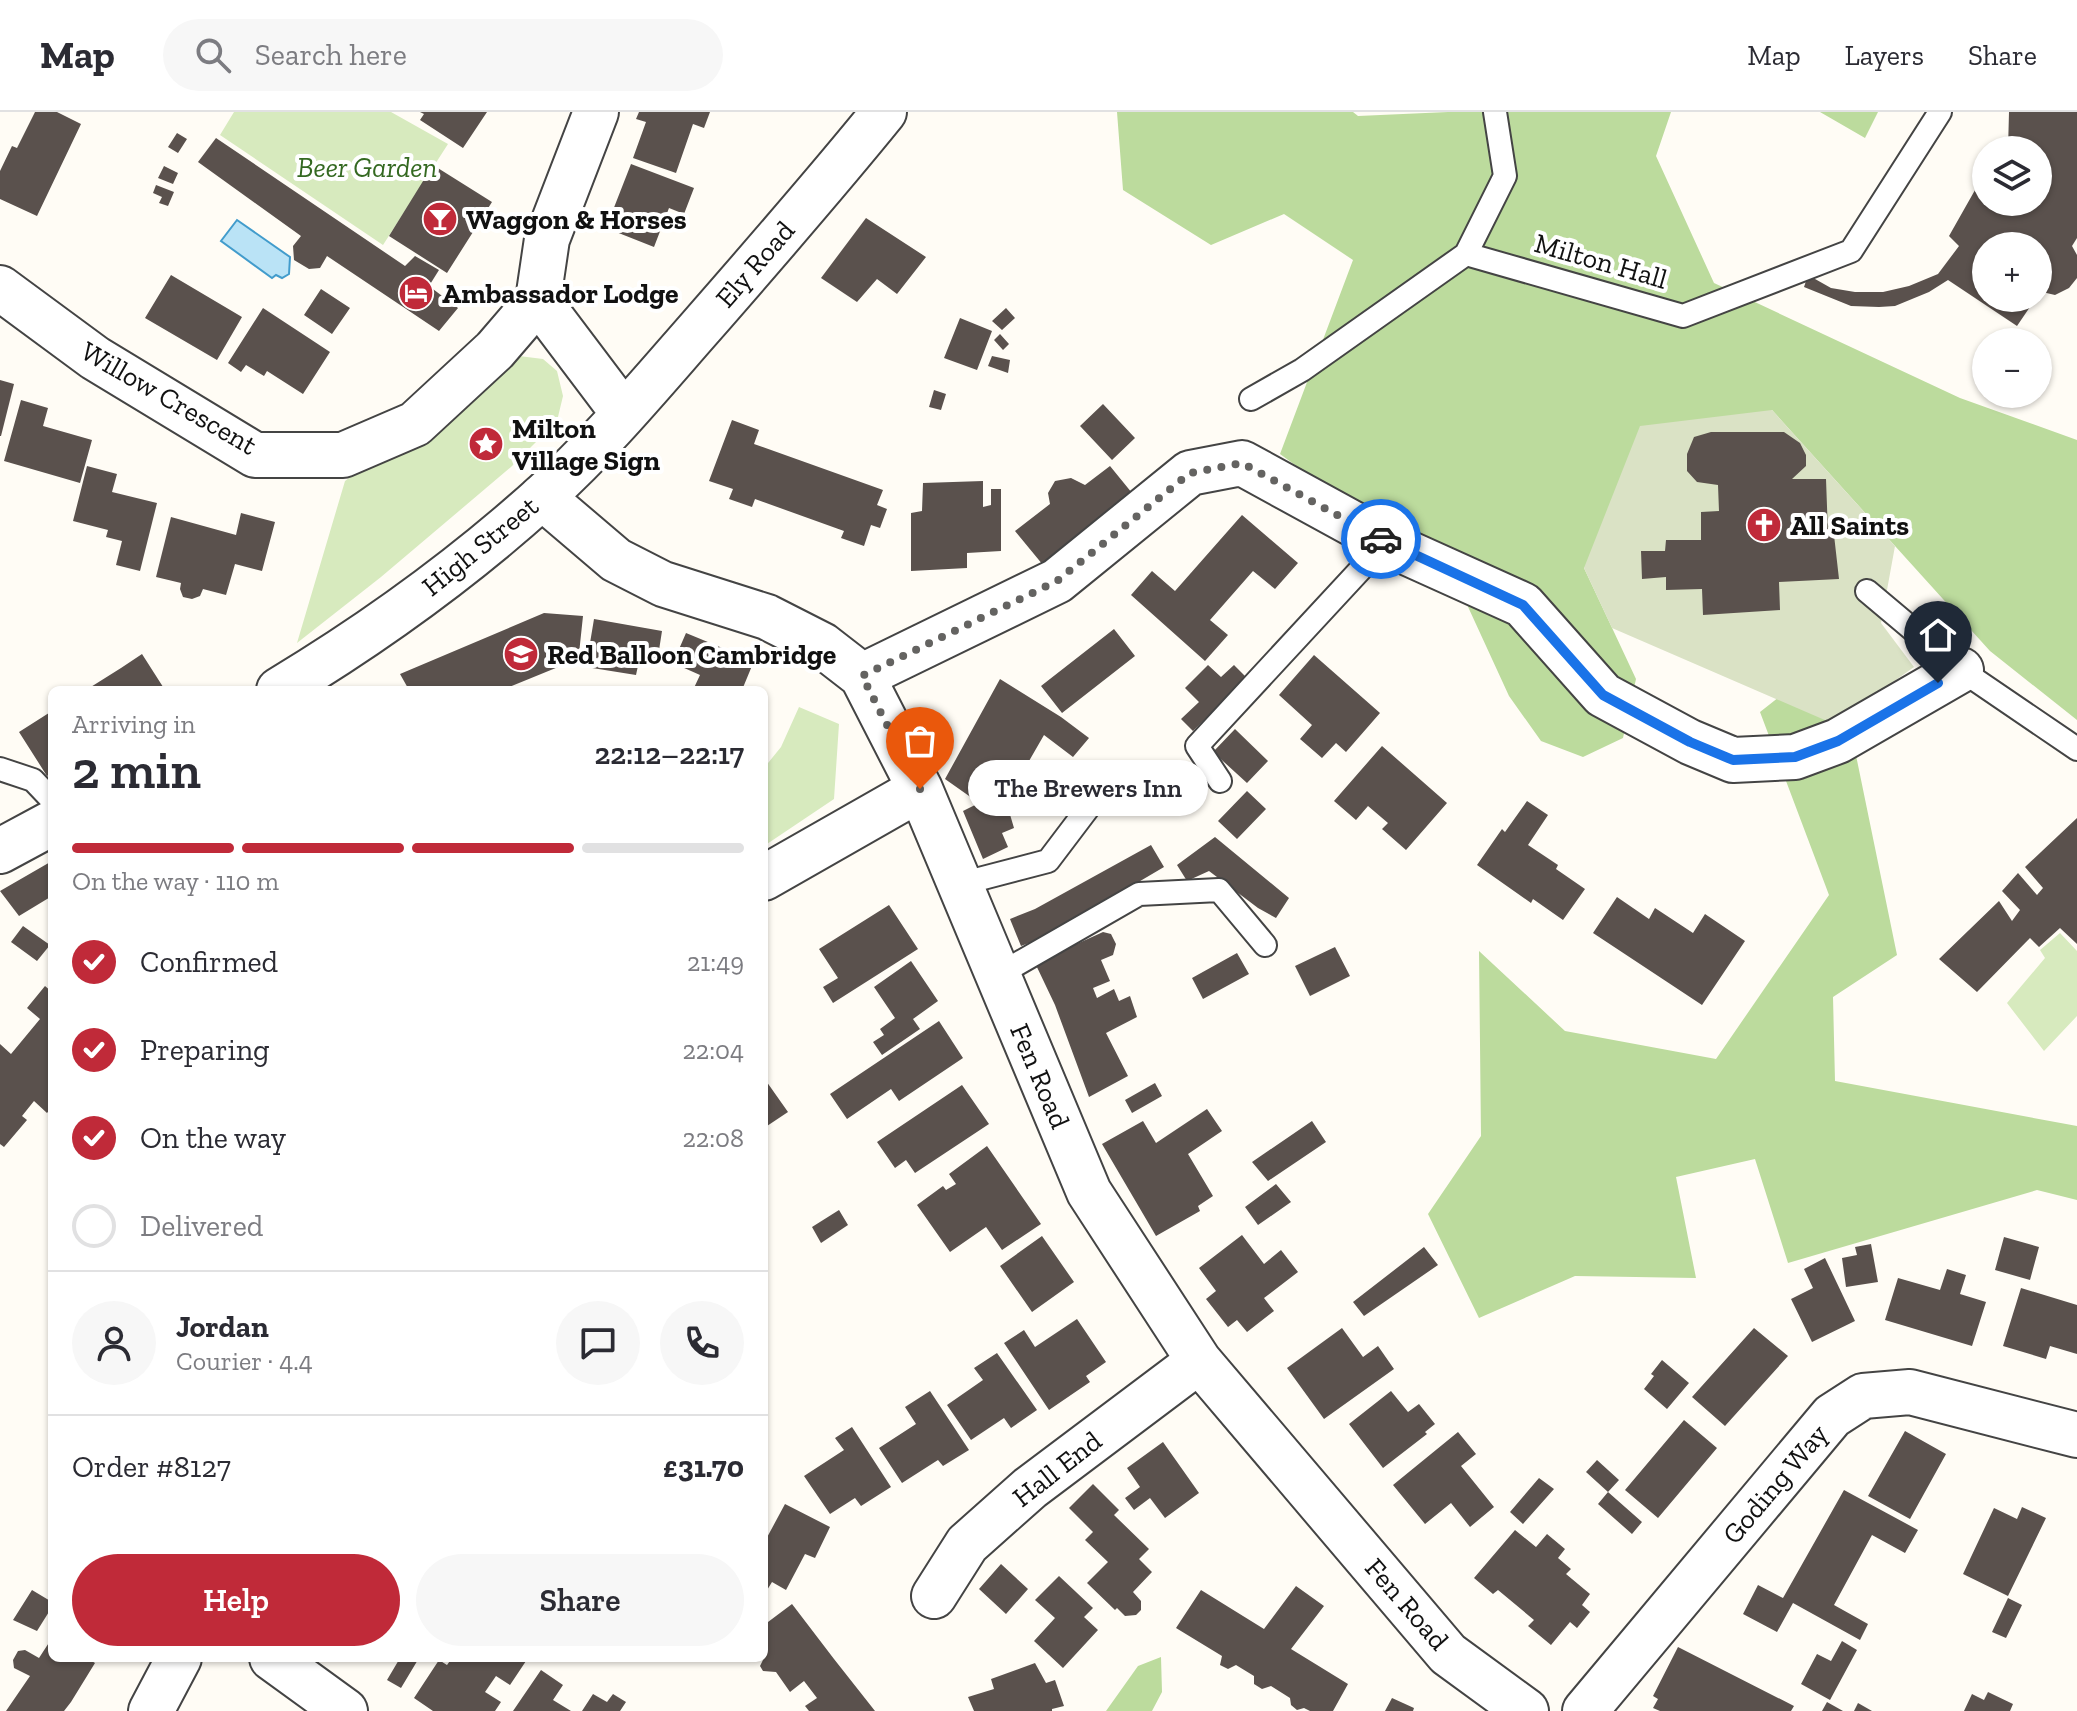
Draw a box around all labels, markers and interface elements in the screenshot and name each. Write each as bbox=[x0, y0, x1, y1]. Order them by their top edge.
search box bbox=[163, 19, 723, 91]
text: Map bbox=[40, 32, 115, 78]
icon: search bbox=[191, 33, 235, 77]
text: Search here bbox=[255, 37, 407, 73]
text: Map bbox=[1747, 39, 1801, 72]
text: Layers bbox=[1845, 39, 1924, 72]
text: Share bbox=[1968, 39, 2037, 72]
map controls bbox=[1972, 136, 2052, 408]
button: layers bbox=[1972, 136, 2052, 216]
park label: Beer Garden bbox=[297, 151, 437, 184]
bar icon: Waggon & Horses bbox=[421, 200, 459, 238]
place label: Waggon & Horses bbox=[466, 203, 687, 236]
street label: Ely Road bbox=[709, 214, 801, 314]
street label: Milton Hall bbox=[1531, 226, 1671, 296]
button: + bbox=[1972, 232, 2052, 312]
hotel icon: Ambassador Lodge bbox=[397, 274, 435, 312]
place label: Ambassador Lodge bbox=[442, 277, 679, 310]
button: − bbox=[1972, 328, 2052, 408]
street label: Willow Crescent bbox=[75, 334, 263, 462]
place label: Milton Village Sign bbox=[512, 412, 660, 477]
place icon: Milton Village Sign bbox=[467, 425, 505, 463]
street label: High Street bbox=[415, 489, 545, 603]
courier bbox=[1341, 499, 1421, 579]
church icon: All Saints bbox=[1745, 506, 1783, 544]
place label: All Saints bbox=[1790, 509, 1909, 542]
icon: car bbox=[1359, 517, 1403, 561]
pin bbox=[1904, 601, 1972, 683]
icon: home bbox=[1916, 613, 1960, 657]
school or university icon: Red Balloon Cambridge bbox=[502, 635, 540, 673]
place label: Red Balloon Cambridge bbox=[547, 638, 836, 671]
pin bbox=[886, 707, 954, 789]
text: Arriving in bbox=[72, 708, 195, 740]
icon: bag bbox=[898, 719, 942, 763]
text: 22:12–22:17 bbox=[594, 736, 744, 772]
text: 2 min bbox=[72, 739, 201, 801]
callout: The Brewers Inn bbox=[968, 761, 1208, 817]
text: The Brewers Inn bbox=[994, 772, 1182, 804]
text: On the way · 110 m bbox=[72, 865, 279, 897]
icon: check bbox=[72, 940, 116, 984]
text: Confirmed bbox=[140, 944, 278, 980]
text: 21:49 bbox=[687, 946, 744, 978]
street label: Fen Road bbox=[1003, 1019, 1077, 1133]
icon: check bbox=[72, 1028, 116, 1072]
text: Preparing bbox=[140, 1032, 270, 1068]
text: 22:04 bbox=[682, 1034, 744, 1066]
icon: check bbox=[72, 1116, 116, 1160]
text: On the way bbox=[140, 1120, 286, 1156]
text: 22:08 bbox=[682, 1122, 744, 1154]
text: Delivered bbox=[140, 1208, 263, 1244]
button: person bbox=[72, 1301, 156, 1385]
button: chat bbox=[556, 1301, 640, 1385]
button: phone bbox=[660, 1301, 744, 1385]
text: Jordan bbox=[176, 1309, 269, 1345]
text: Courier · 4.4 bbox=[176, 1345, 313, 1377]
street label: Goding Way bbox=[1715, 1417, 1835, 1550]
street label: Hall End bbox=[1006, 1424, 1108, 1514]
text: Order #8127 bbox=[72, 1449, 231, 1485]
text: £31.70 bbox=[663, 1449, 744, 1485]
street label: Fen Road bbox=[1358, 1551, 1456, 1657]
button: Help bbox=[72, 1554, 400, 1646]
button: Share bbox=[416, 1554, 744, 1646]

